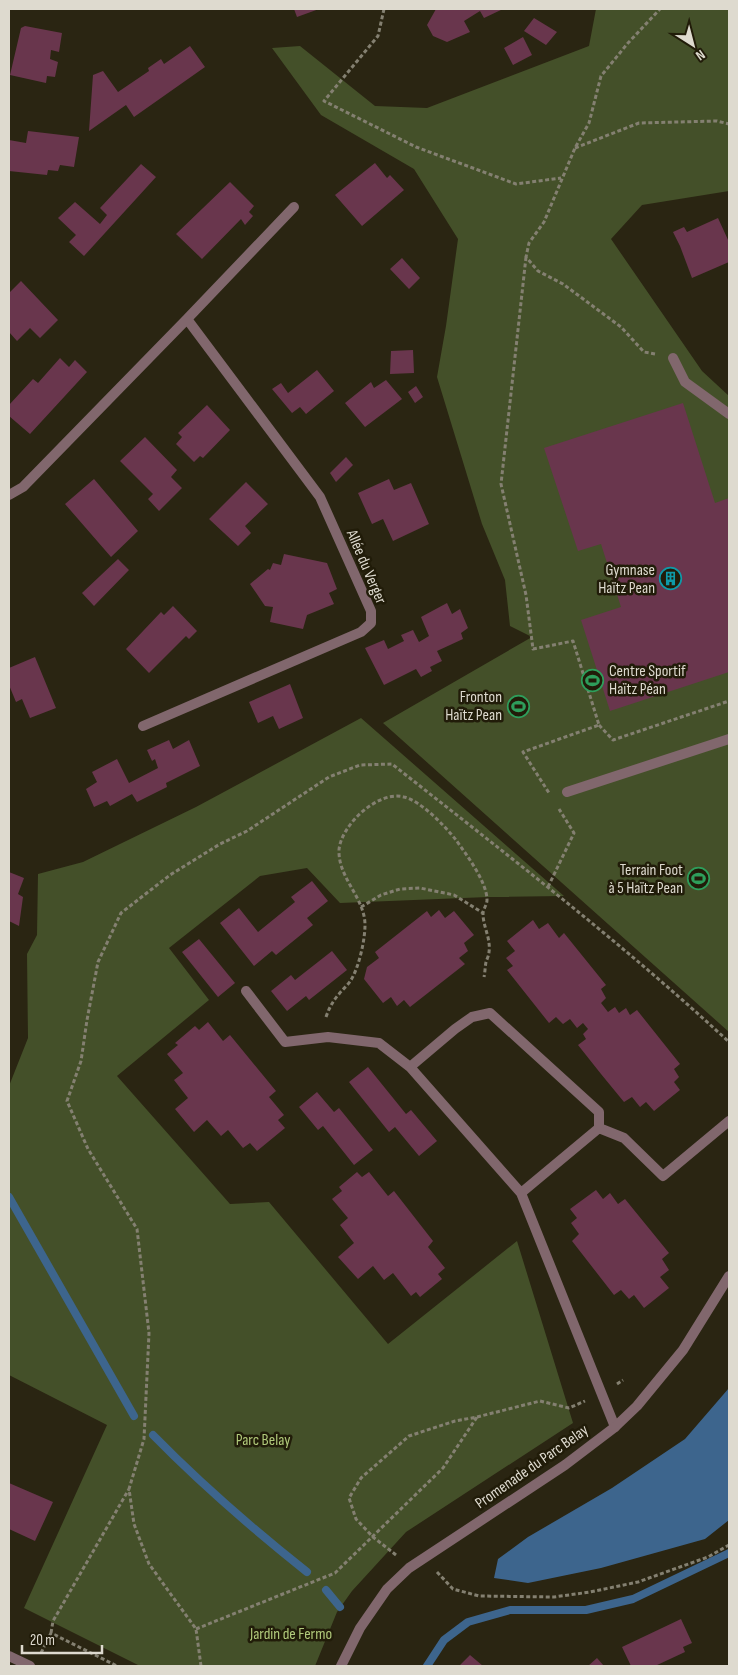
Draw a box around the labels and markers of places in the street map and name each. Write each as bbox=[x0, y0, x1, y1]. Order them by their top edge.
place label: Gymnase Haïtz Pean bbox=[598, 561, 655, 598]
building icon: Gymnase Haïtz Pean bbox=[659, 567, 683, 591]
place label: Centre Sportif Haïtz Péan bbox=[609, 662, 686, 699]
sports icon: Centre Sportif Haïtz Péan bbox=[581, 668, 605, 692]
place label: Fronton Haïtz Pean bbox=[445, 688, 502, 725]
sports icon: Fronton Haïtz Pean bbox=[506, 694, 530, 718]
place label: Terrain Foot à 5 Haïtz Pean bbox=[608, 861, 683, 898]
sports icon: Terrain Foot à 5 Haïtz Pean bbox=[687, 867, 711, 891]

